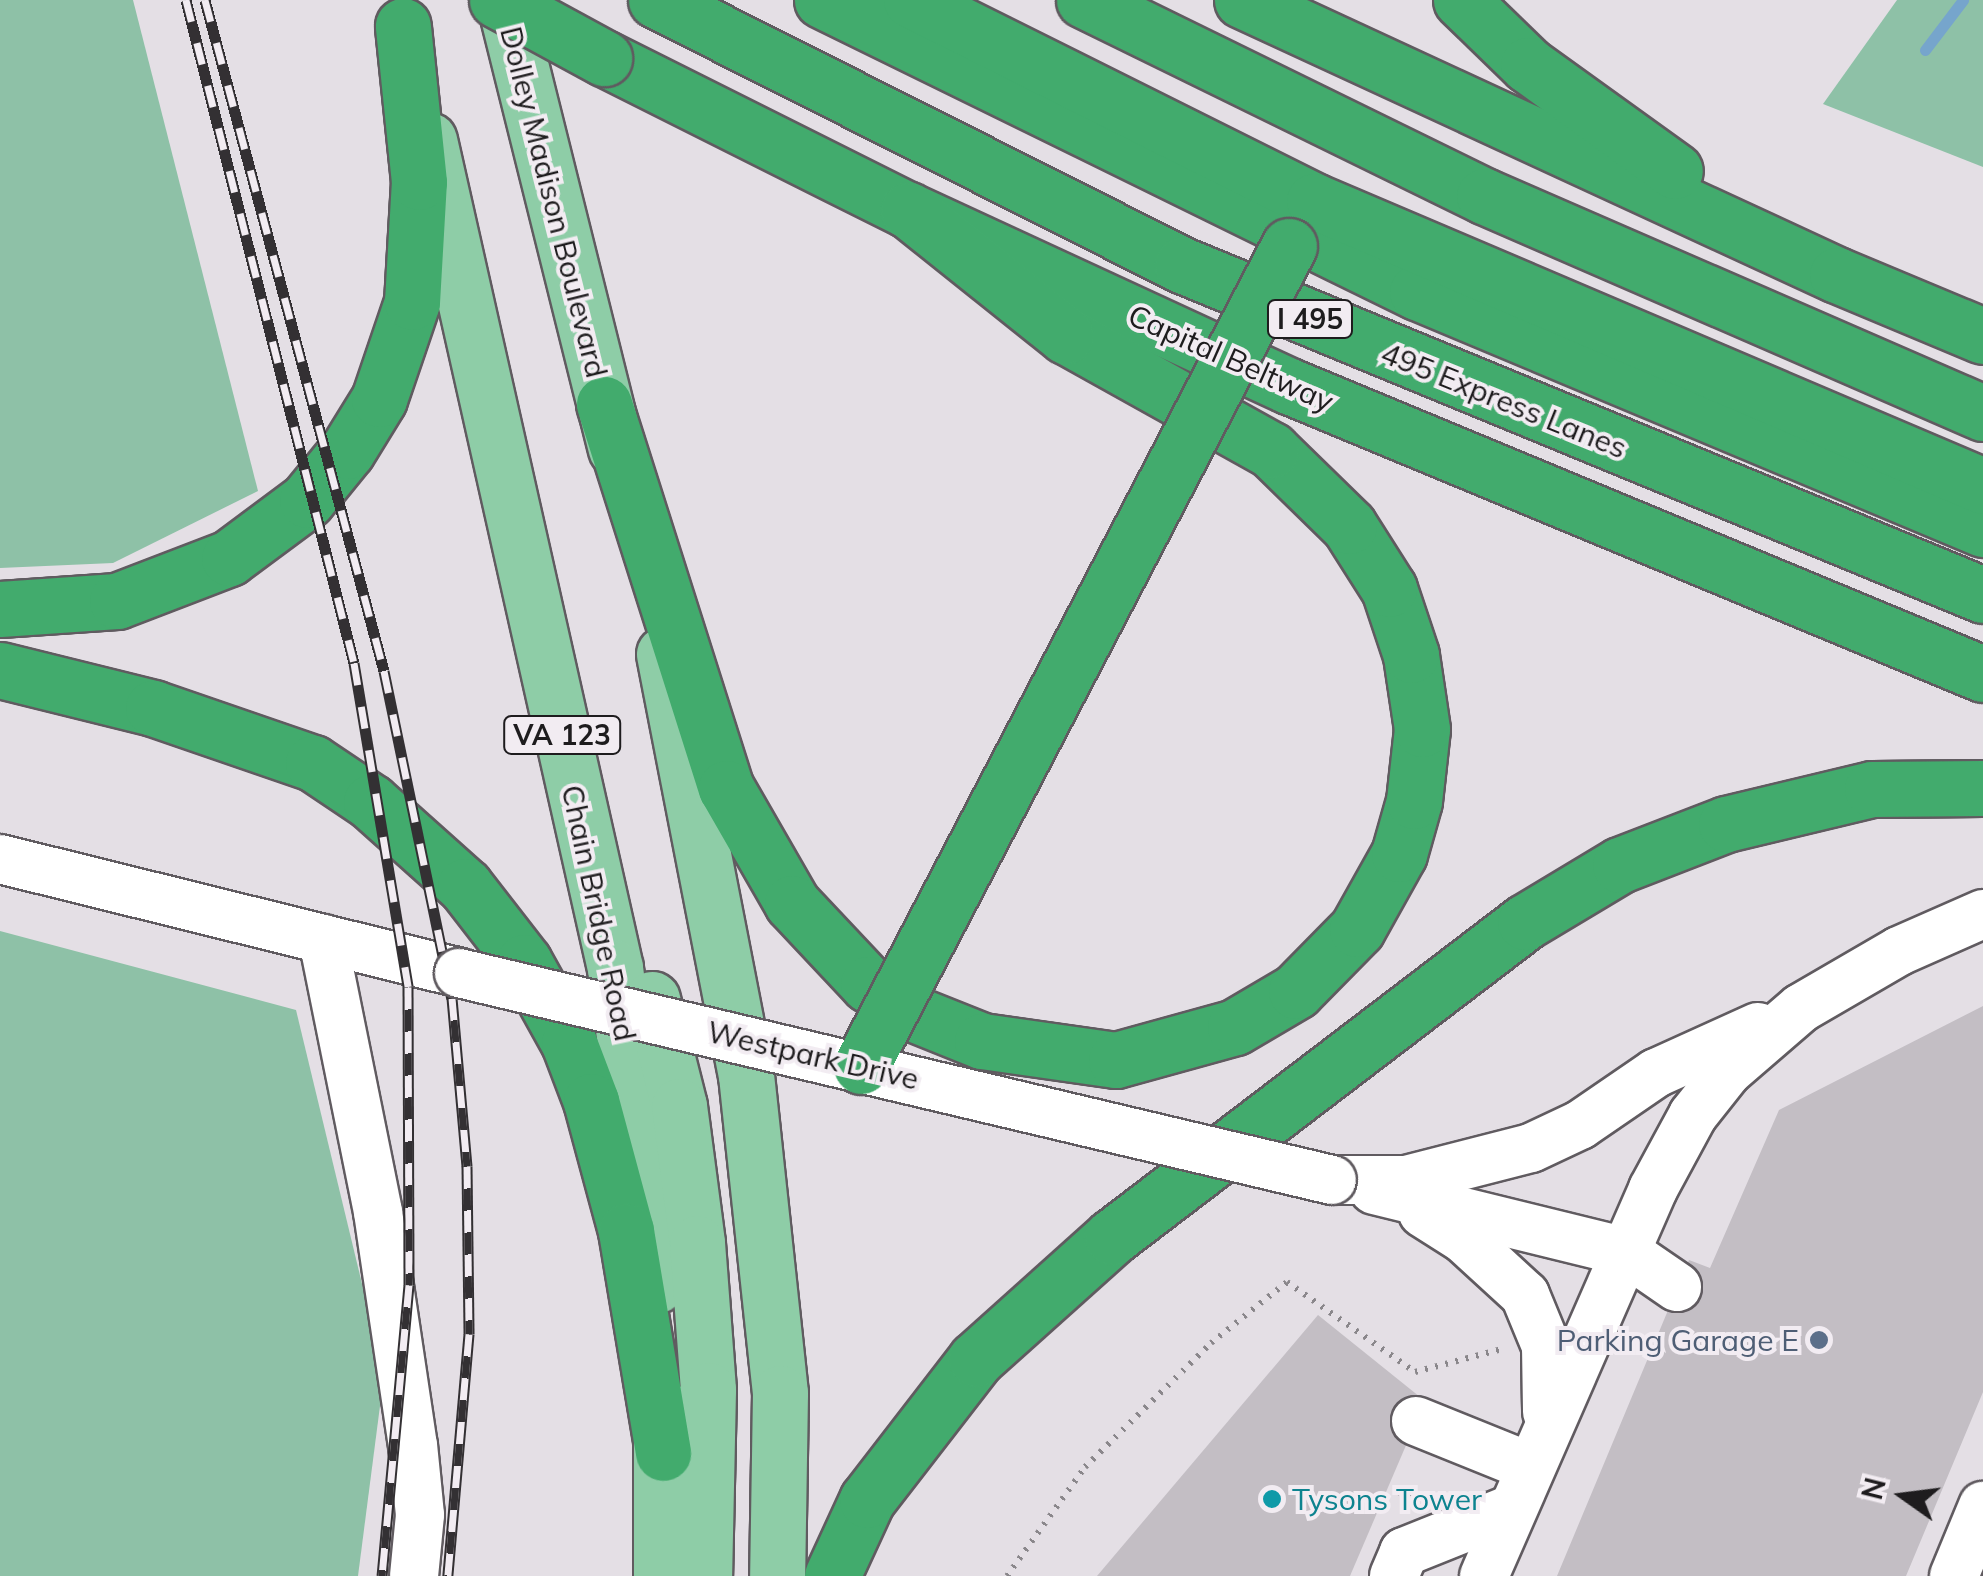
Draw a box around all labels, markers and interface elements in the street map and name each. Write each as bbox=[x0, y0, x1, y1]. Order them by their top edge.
street label: Dolley Madison Boulevard bbox=[493, 23, 615, 381]
road number: I 495 bbox=[1265, 296, 1355, 342]
street label: Capital Beltway bbox=[1123, 297, 1339, 419]
street label: 495 Express Lanes bbox=[1376, 334, 1632, 466]
road number: VA 123 bbox=[502, 712, 622, 758]
street label: Chain Bridge Road bbox=[554, 782, 644, 1044]
street label: Westpark Drive bbox=[704, 1013, 922, 1097]
place label: Parking Garage E bbox=[1557, 1322, 1799, 1358]
marker: Parking Garage E bbox=[1808, 1329, 1830, 1351]
north arrow bbox=[1853, 1446, 1953, 1546]
text: N bbox=[1854, 1474, 1893, 1503]
place label: Tysons Tower bbox=[1292, 1481, 1482, 1517]
marker: Tysons Tower bbox=[1261, 1488, 1283, 1510]

